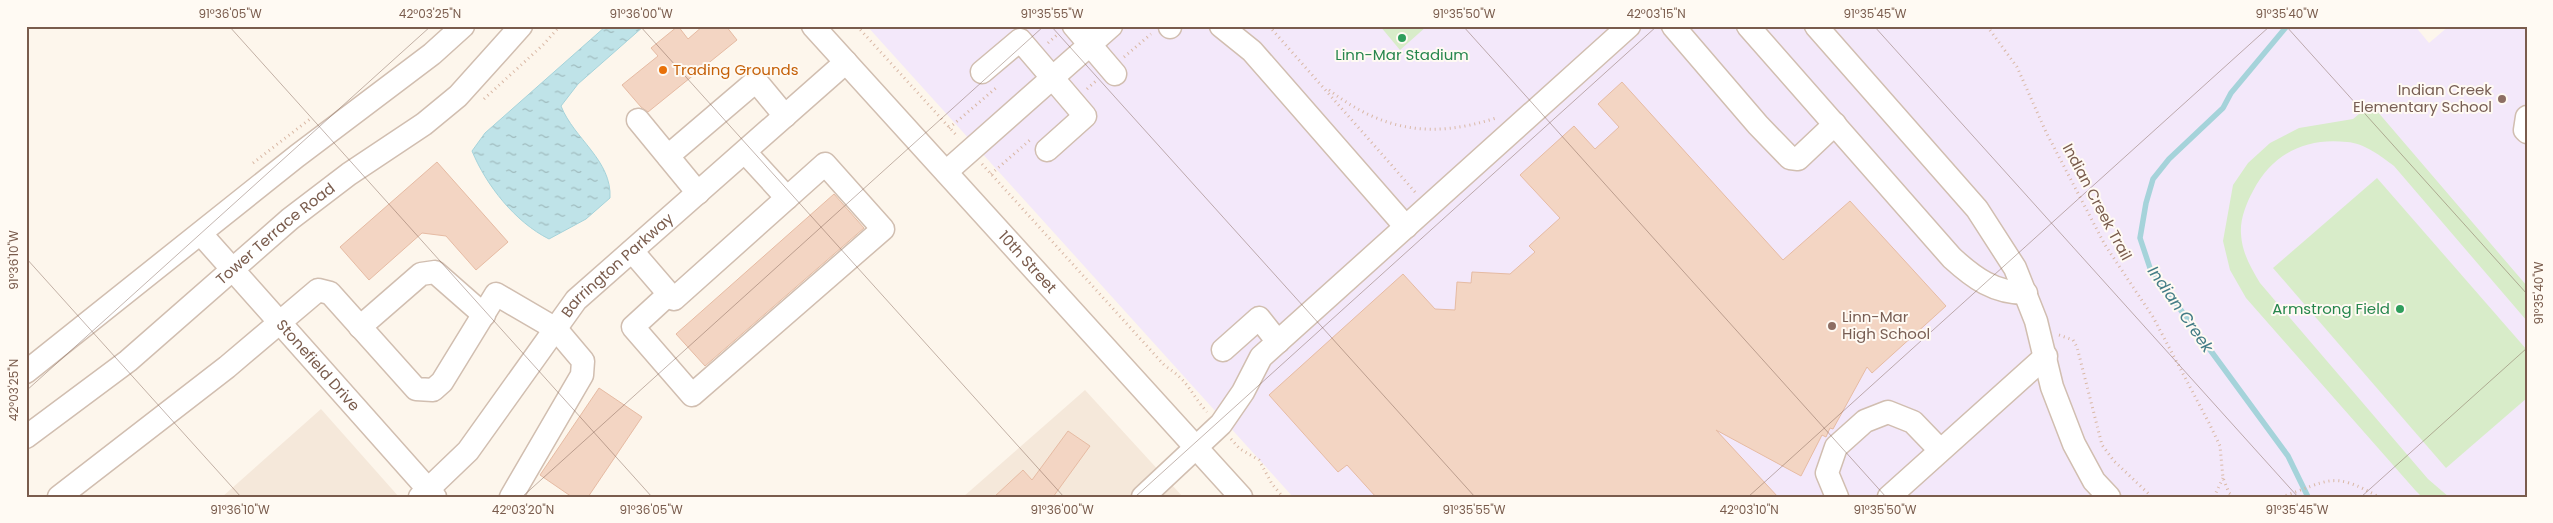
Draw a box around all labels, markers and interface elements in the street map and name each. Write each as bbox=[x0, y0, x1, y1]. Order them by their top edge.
text: 91°36'05"W bbox=[198, 5, 262, 22]
text: 42°03'25"N bbox=[399, 5, 461, 22]
text: 91°36'00"W bbox=[609, 5, 673, 22]
text: 91°35'55"W bbox=[1020, 5, 1084, 22]
text: 91°35'50"W bbox=[1432, 5, 1496, 22]
text: 42°03'15"N bbox=[1626, 5, 1686, 22]
text: 91°35'45"W bbox=[1843, 5, 1907, 22]
text: 91°35'40"W bbox=[2255, 5, 2319, 22]
marker: Linn-Mar Stadium bbox=[1396, 32, 1408, 44]
place label: Linn-Mar Stadium bbox=[1335, 44, 1469, 65]
place label: Trading Grounds bbox=[673, 59, 799, 80]
marker: Trading Grounds bbox=[657, 64, 669, 76]
place label: Indian Creek Elementary School bbox=[2353, 79, 2492, 117]
marker: Indian Creek Elementary School bbox=[2496, 93, 2508, 105]
street label: Indian Creek Trail bbox=[2058, 140, 2137, 264]
street label: Tower Terrace Road bbox=[211, 178, 339, 289]
street label: Barrington Parkway bbox=[556, 208, 678, 321]
street label: 10th Street bbox=[994, 226, 1062, 297]
text: 91°36'10"W bbox=[5, 230, 22, 290]
water label: Indian Creek bbox=[2142, 261, 2219, 358]
text: 91°35'40"W bbox=[2530, 261, 2547, 325]
place label: Armstrong Field bbox=[2272, 298, 2390, 319]
marker: Armstrong Field bbox=[2394, 303, 2406, 315]
place label: Linn-Mar High School bbox=[1842, 306, 1930, 344]
street label: Stonefield Drive bbox=[272, 315, 365, 416]
marker: Linn-Mar High School bbox=[1826, 320, 1838, 332]
text: 42°03'25"N bbox=[5, 359, 22, 421]
text: 91°36'10"W bbox=[210, 501, 270, 518]
text: 42°03'20"N bbox=[492, 501, 554, 518]
text: 91°36'05"W bbox=[619, 501, 683, 518]
text: 91°36'00"W bbox=[1030, 501, 1094, 518]
text: 91°35'55"W bbox=[1442, 501, 1506, 518]
text: 42°03'10"N bbox=[1719, 501, 1779, 518]
text: 91°35'50"W bbox=[1853, 501, 1917, 518]
text: 91°35'45"W bbox=[2265, 501, 2329, 518]

